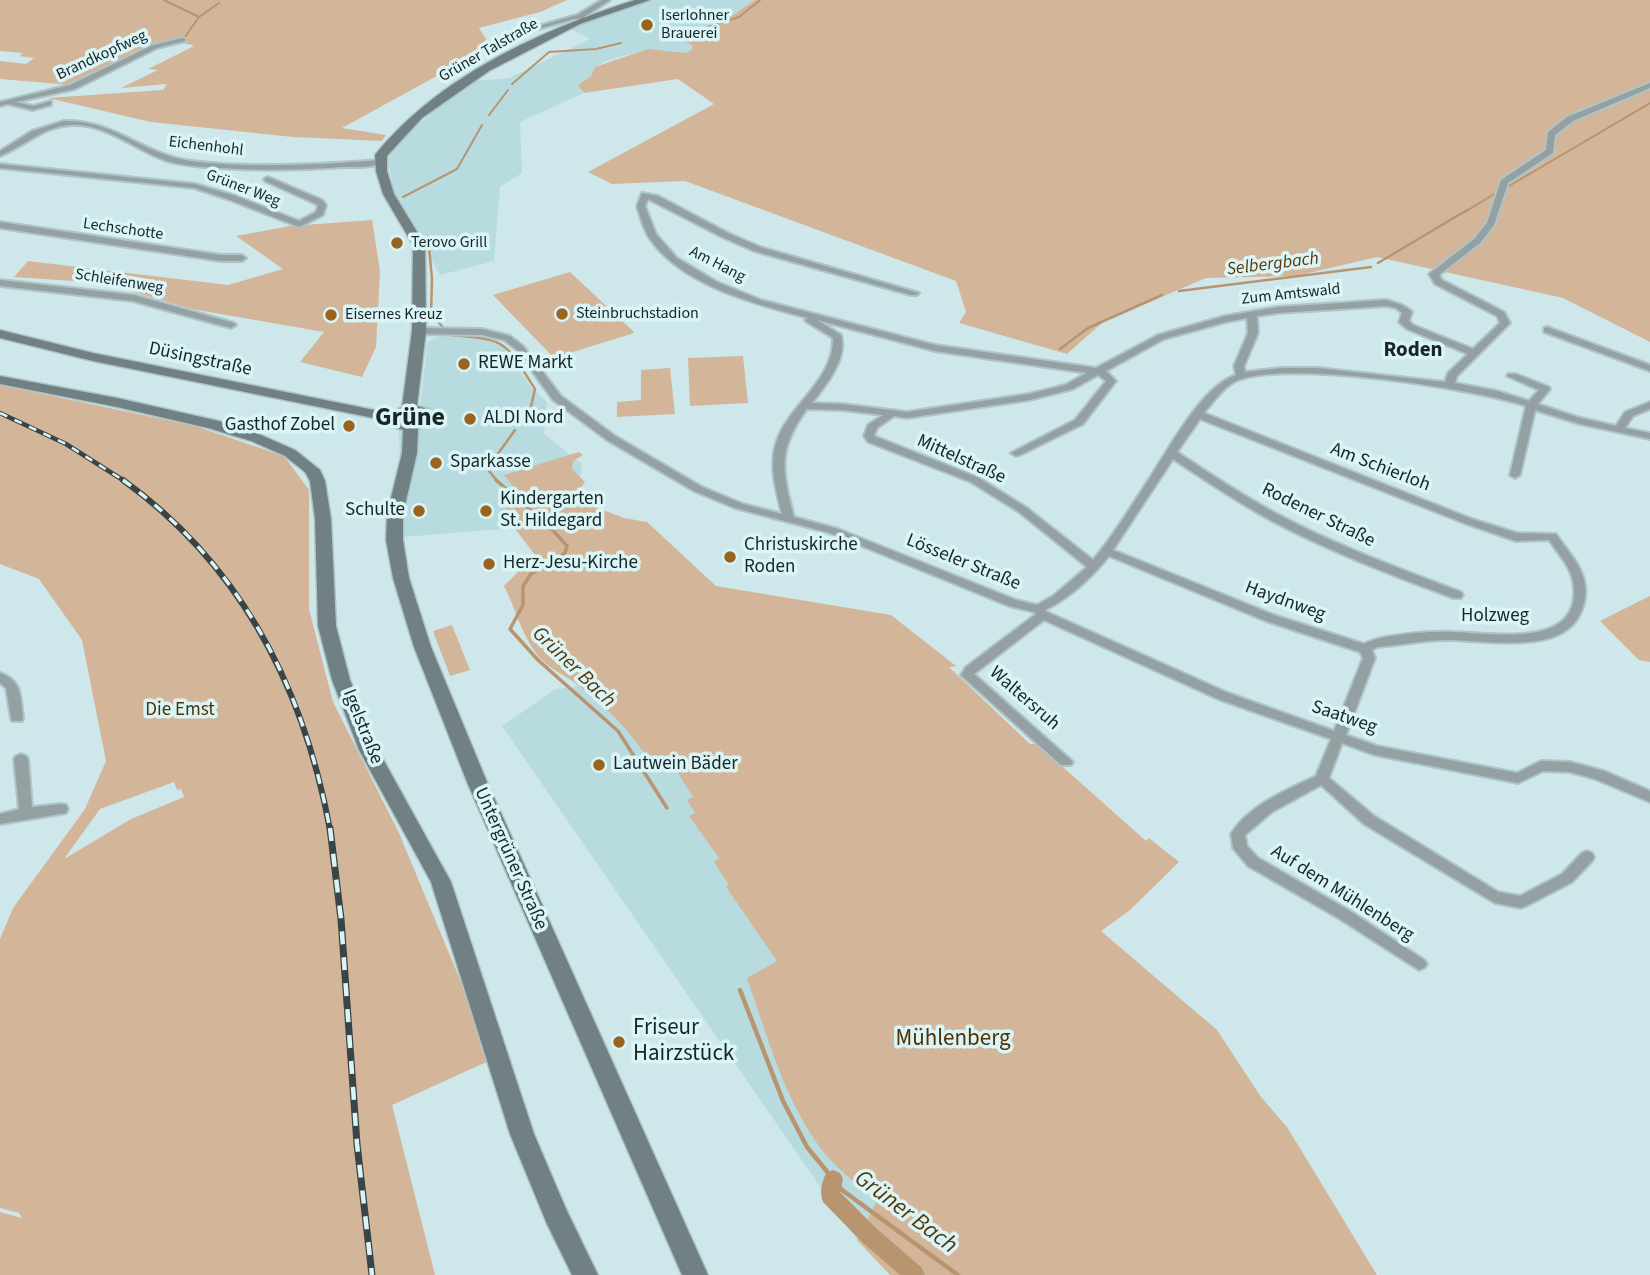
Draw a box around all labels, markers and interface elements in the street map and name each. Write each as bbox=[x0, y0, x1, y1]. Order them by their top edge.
place label: Iserlohner Brauerei bbox=[661, 6, 729, 44]
street label: Grüner Talstraße bbox=[436, 15, 542, 87]
marker: Iserlohner Brauerei bbox=[639, 17, 655, 33]
street label: Brandkopfweg bbox=[54, 27, 150, 85]
street label: Eichenhohl bbox=[168, 133, 244, 161]
street label: Grüner Weg bbox=[203, 166, 283, 212]
street label: Lechschotte bbox=[82, 215, 164, 245]
place label: Terovo Grill bbox=[411, 233, 487, 253]
marker: Terovo Grill bbox=[389, 235, 405, 251]
street label: Am Hang bbox=[686, 243, 748, 287]
water label: Selbergbach bbox=[1226, 249, 1320, 281]
street label: Schleifenweg bbox=[74, 266, 164, 298]
street label: Zum Amtswald bbox=[1240, 280, 1342, 310]
place label: Steinbruchstadion bbox=[576, 304, 699, 324]
place label: Eisernes Kreuz bbox=[345, 305, 442, 325]
marker: Steinbruchstadion bbox=[554, 306, 570, 322]
marker: Eisernes Kreuz bbox=[323, 307, 339, 323]
street label: Düsingstraße bbox=[146, 338, 254, 382]
district label: Roden bbox=[1383, 338, 1443, 364]
place label: REWE Markt bbox=[478, 353, 573, 375]
marker: REWE Markt bbox=[456, 356, 472, 372]
district label: Grüne bbox=[375, 403, 445, 435]
place label: ALDI Nord bbox=[484, 408, 564, 430]
marker: ALDI Nord bbox=[462, 411, 478, 427]
place label: Gasthof Zobel bbox=[225, 415, 335, 437]
marker: Gasthof Zobel bbox=[341, 418, 357, 434]
street label: Mittelstraße bbox=[913, 430, 1009, 490]
street label: Am Schierloh bbox=[1327, 439, 1433, 497]
place label: Sparkasse bbox=[450, 452, 531, 474]
marker: Sparkasse bbox=[428, 455, 444, 471]
street label: Rodener Straße bbox=[1258, 479, 1378, 553]
place label: Kindergarten St. Hildegard bbox=[500, 489, 604, 533]
place label: Schulte bbox=[345, 500, 405, 522]
marker: Schulte bbox=[411, 503, 427, 519]
marker: Kindergarten St. Hildegard bbox=[478, 503, 494, 519]
street label: Lösseler Straße bbox=[902, 530, 1024, 596]
place label: Christuskirche Roden bbox=[744, 535, 858, 579]
marker: Christuskirche Roden bbox=[722, 549, 738, 565]
place label: Herz-Jesu-Kirche bbox=[503, 553, 638, 575]
marker: Herz-Jesu-Kirche bbox=[481, 556, 497, 572]
street label: Haydnweg bbox=[1242, 577, 1328, 627]
street label: Holzweg bbox=[1461, 606, 1529, 628]
water label: Grüner Bach bbox=[526, 622, 620, 714]
street label: Waltersruh bbox=[984, 662, 1064, 736]
street label: Igelstraße bbox=[337, 686, 387, 768]
street label: Saatweg bbox=[1308, 696, 1380, 740]
park label: Die Emst bbox=[145, 700, 215, 722]
place label: Lautwein Bäder bbox=[613, 754, 738, 776]
marker: Lautwein Bäder bbox=[591, 757, 607, 773]
street label: Untergrüner Straße bbox=[468, 784, 552, 934]
street label: Auf dem Mühlenberg bbox=[1266, 841, 1418, 947]
place label: Friseur Hairzstück bbox=[633, 1015, 734, 1069]
park label: Mühlenberg bbox=[895, 1026, 1011, 1054]
marker: Friseur Hairzstück bbox=[611, 1034, 627, 1050]
water label: Grüner Bach bbox=[848, 1165, 962, 1261]

